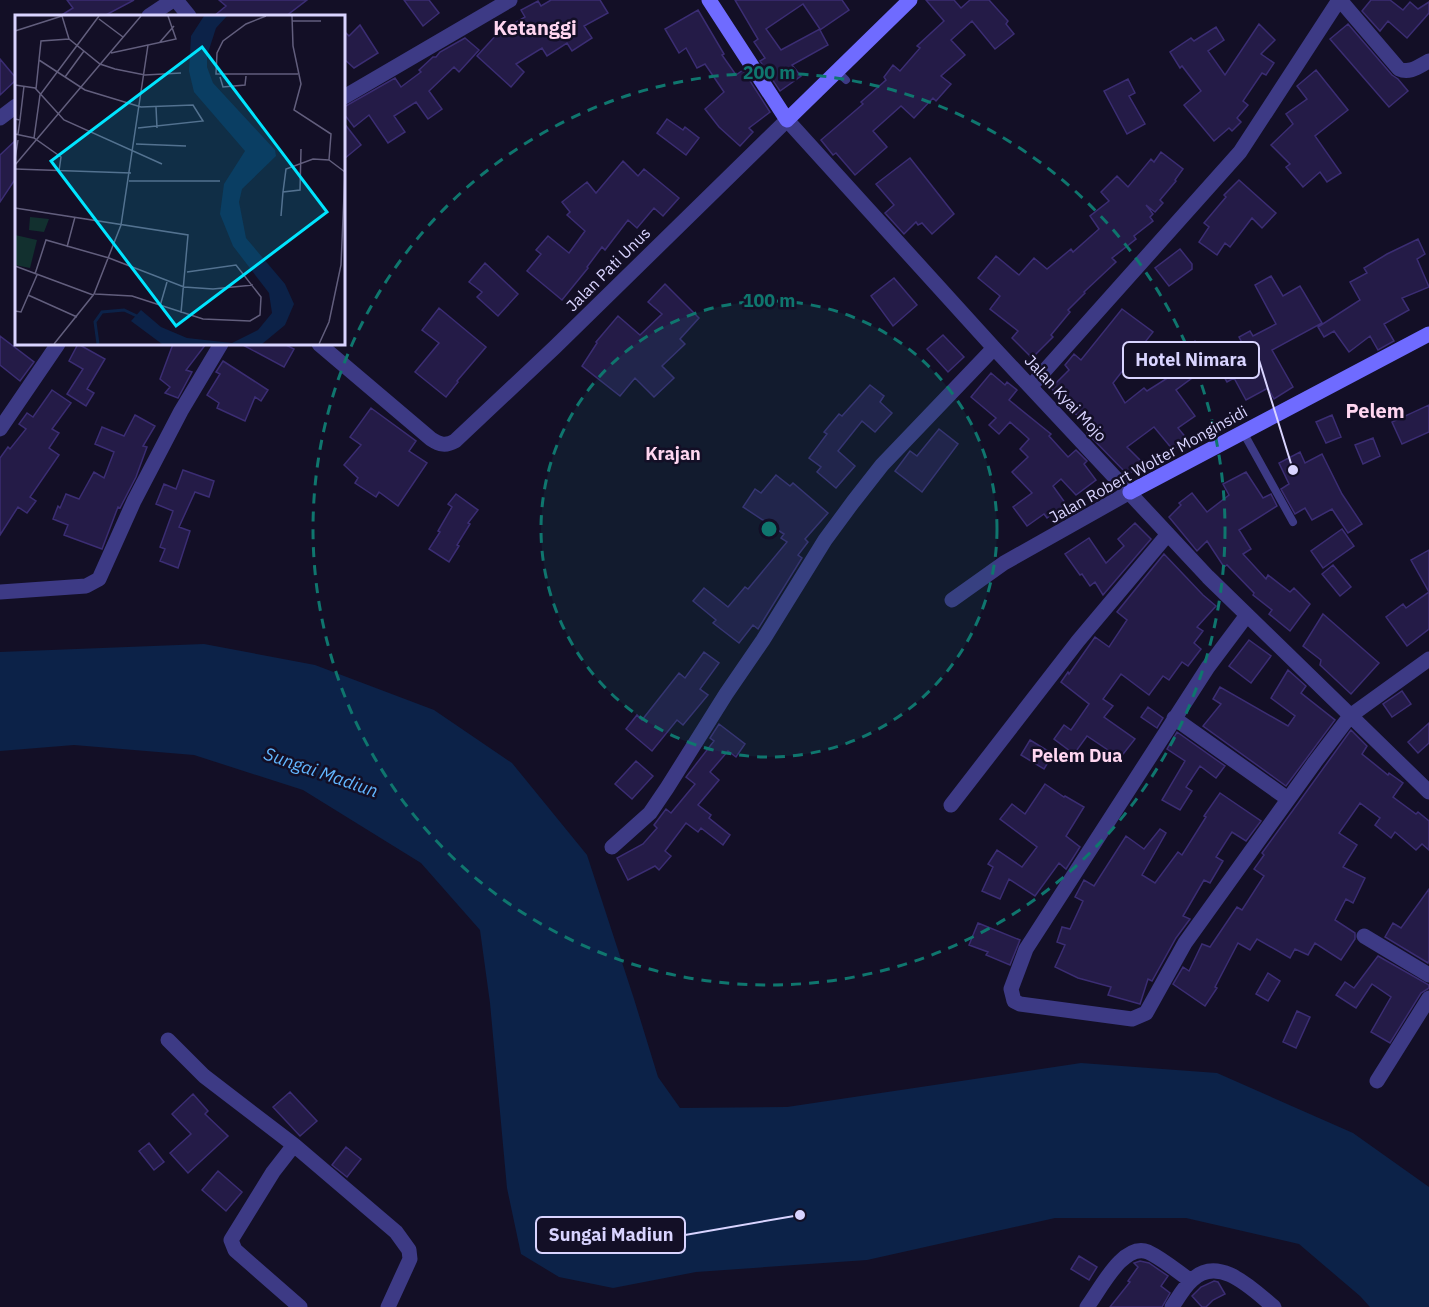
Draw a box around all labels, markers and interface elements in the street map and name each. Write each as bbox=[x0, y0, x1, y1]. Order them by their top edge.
district label: Ketanggi bbox=[493, 14, 577, 41]
inset map bbox=[15, 15, 345, 345]
text: 200 m bbox=[743, 61, 795, 84]
street label: Jalan Pati Unus bbox=[562, 223, 654, 315]
text: 100 m bbox=[743, 289, 795, 312]
callout: Hotel Nimara bbox=[1123, 342, 1259, 378]
text: Hotel Nimara bbox=[1135, 348, 1247, 371]
street label: Jalan Kyai Mojo bbox=[1021, 350, 1111, 446]
district label: Pelem bbox=[1345, 397, 1405, 424]
street label: Jalan Robert Wolter Monginsidi bbox=[1045, 401, 1251, 527]
district label: Krajan bbox=[645, 442, 701, 465]
centre of rings bbox=[759, 519, 779, 539]
water label: Sungai Madiun bbox=[261, 742, 381, 802]
district label: Pelem Dua bbox=[1032, 744, 1123, 767]
callout: Sungai Madiun bbox=[536, 1217, 685, 1253]
text: Sungai Madiun bbox=[549, 1223, 673, 1246]

